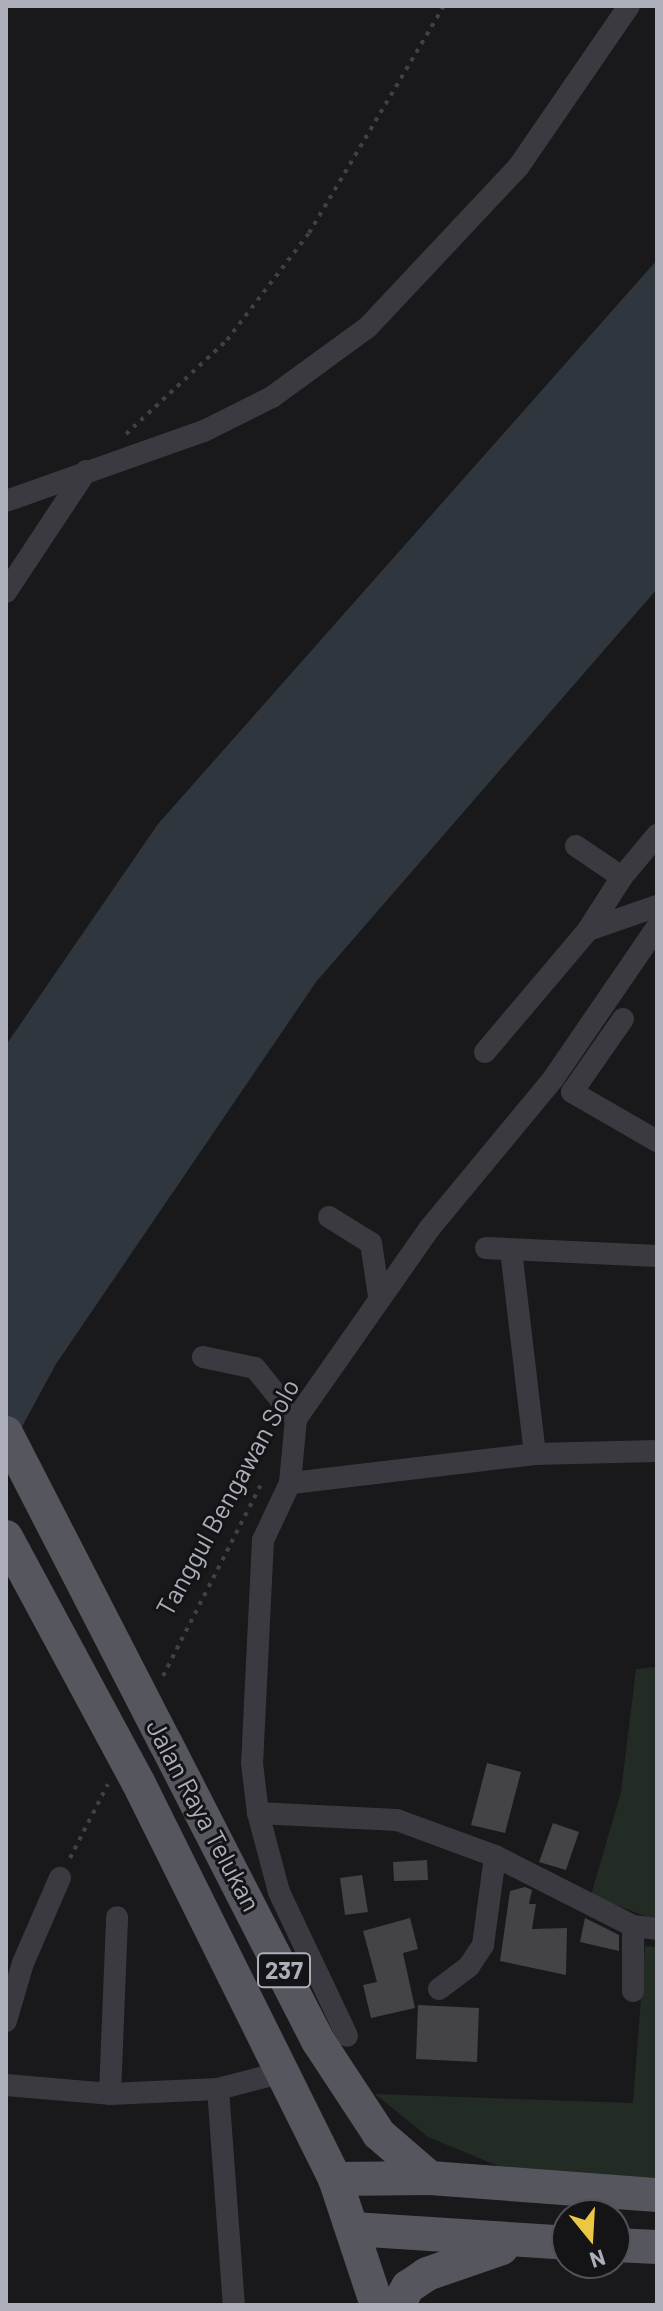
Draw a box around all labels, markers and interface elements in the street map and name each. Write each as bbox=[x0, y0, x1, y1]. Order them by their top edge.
street label: Tanggul Bengawan Solo bbox=[149, 1373, 305, 1621]
street label: Jalan Raya Telukan bbox=[140, 1714, 268, 1916]
road number: 237 bbox=[256, 1950, 312, 1990]
north arrow bbox=[551, 2199, 631, 2279]
text: N bbox=[587, 2245, 609, 2275]

